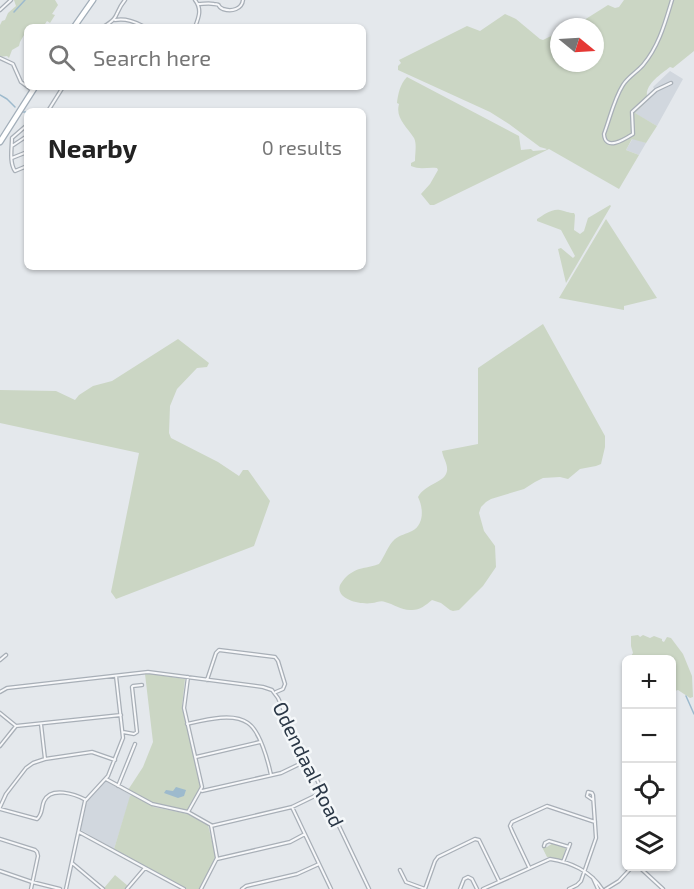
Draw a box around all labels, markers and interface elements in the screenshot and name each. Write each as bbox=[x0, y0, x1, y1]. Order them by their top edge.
north arrow bbox=[550, 18, 604, 72]
search box bbox=[24, 24, 366, 90]
icon: search bbox=[45, 41, 78, 74]
text: Search here bbox=[93, 44, 211, 70]
text: Nearby bbox=[48, 132, 137, 163]
text: 0 results bbox=[262, 135, 342, 159]
map controls bbox=[622, 655, 676, 871]
button: + bbox=[622, 655, 676, 709]
street label: Odendaal Road bbox=[268, 697, 350, 831]
button: − bbox=[622, 709, 676, 763]
button: locate bbox=[622, 763, 676, 817]
button: layers bbox=[622, 817, 676, 871]

